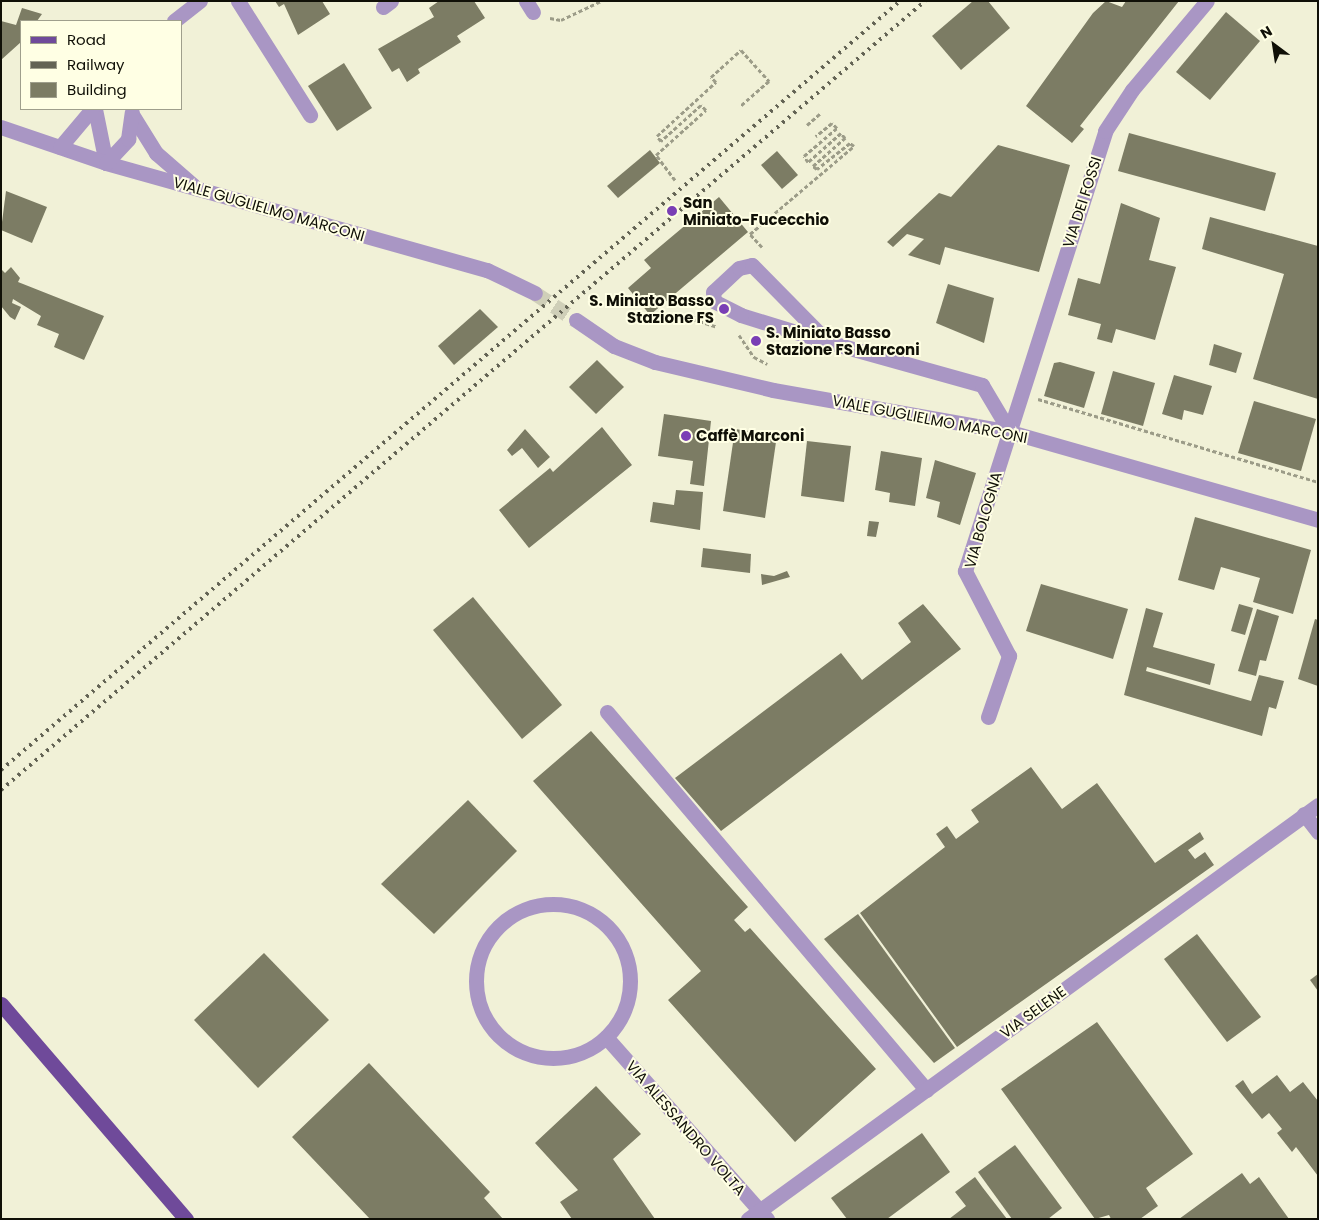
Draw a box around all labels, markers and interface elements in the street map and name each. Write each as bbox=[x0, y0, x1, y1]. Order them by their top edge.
legend bbox=[20, 20, 182, 110]
north arrow bbox=[1249, 20, 1299, 70]
text: N bbox=[1257, 21, 1276, 43]
text: Road bbox=[67, 29, 106, 50]
text: Railway bbox=[67, 54, 125, 75]
text: Building bbox=[67, 79, 127, 100]
street label: VIA DEI FOSSI bbox=[1059, 154, 1105, 250]
street label: VIALE GUGLIELMO MARCONI bbox=[171, 173, 367, 245]
place label: San Miniato-Fucecchio bbox=[683, 193, 829, 228]
marker: San Miniato-Fucecchio bbox=[665, 204, 679, 218]
place label: S. Miniato Basso Stazione FS bbox=[589, 291, 714, 326]
marker: S. Miniato Basso Stazione FS bbox=[718, 303, 730, 315]
place label: S. Miniato Basso Stazione FS Marconi bbox=[766, 323, 920, 358]
marker: S. Miniato Basso Stazione FS Marconi bbox=[750, 335, 762, 347]
street label: VIALE GUGLIELMO MARCONI bbox=[831, 391, 1029, 447]
place label: Caffè Marconi bbox=[696, 427, 804, 445]
marker: Caffè Marconi bbox=[680, 430, 692, 442]
street label: VIA BOLOGNA bbox=[961, 470, 1005, 570]
street label: VIA SELENE bbox=[997, 982, 1069, 1042]
street label: VIA ALESSANDRO VOLTA bbox=[623, 1057, 749, 1199]

